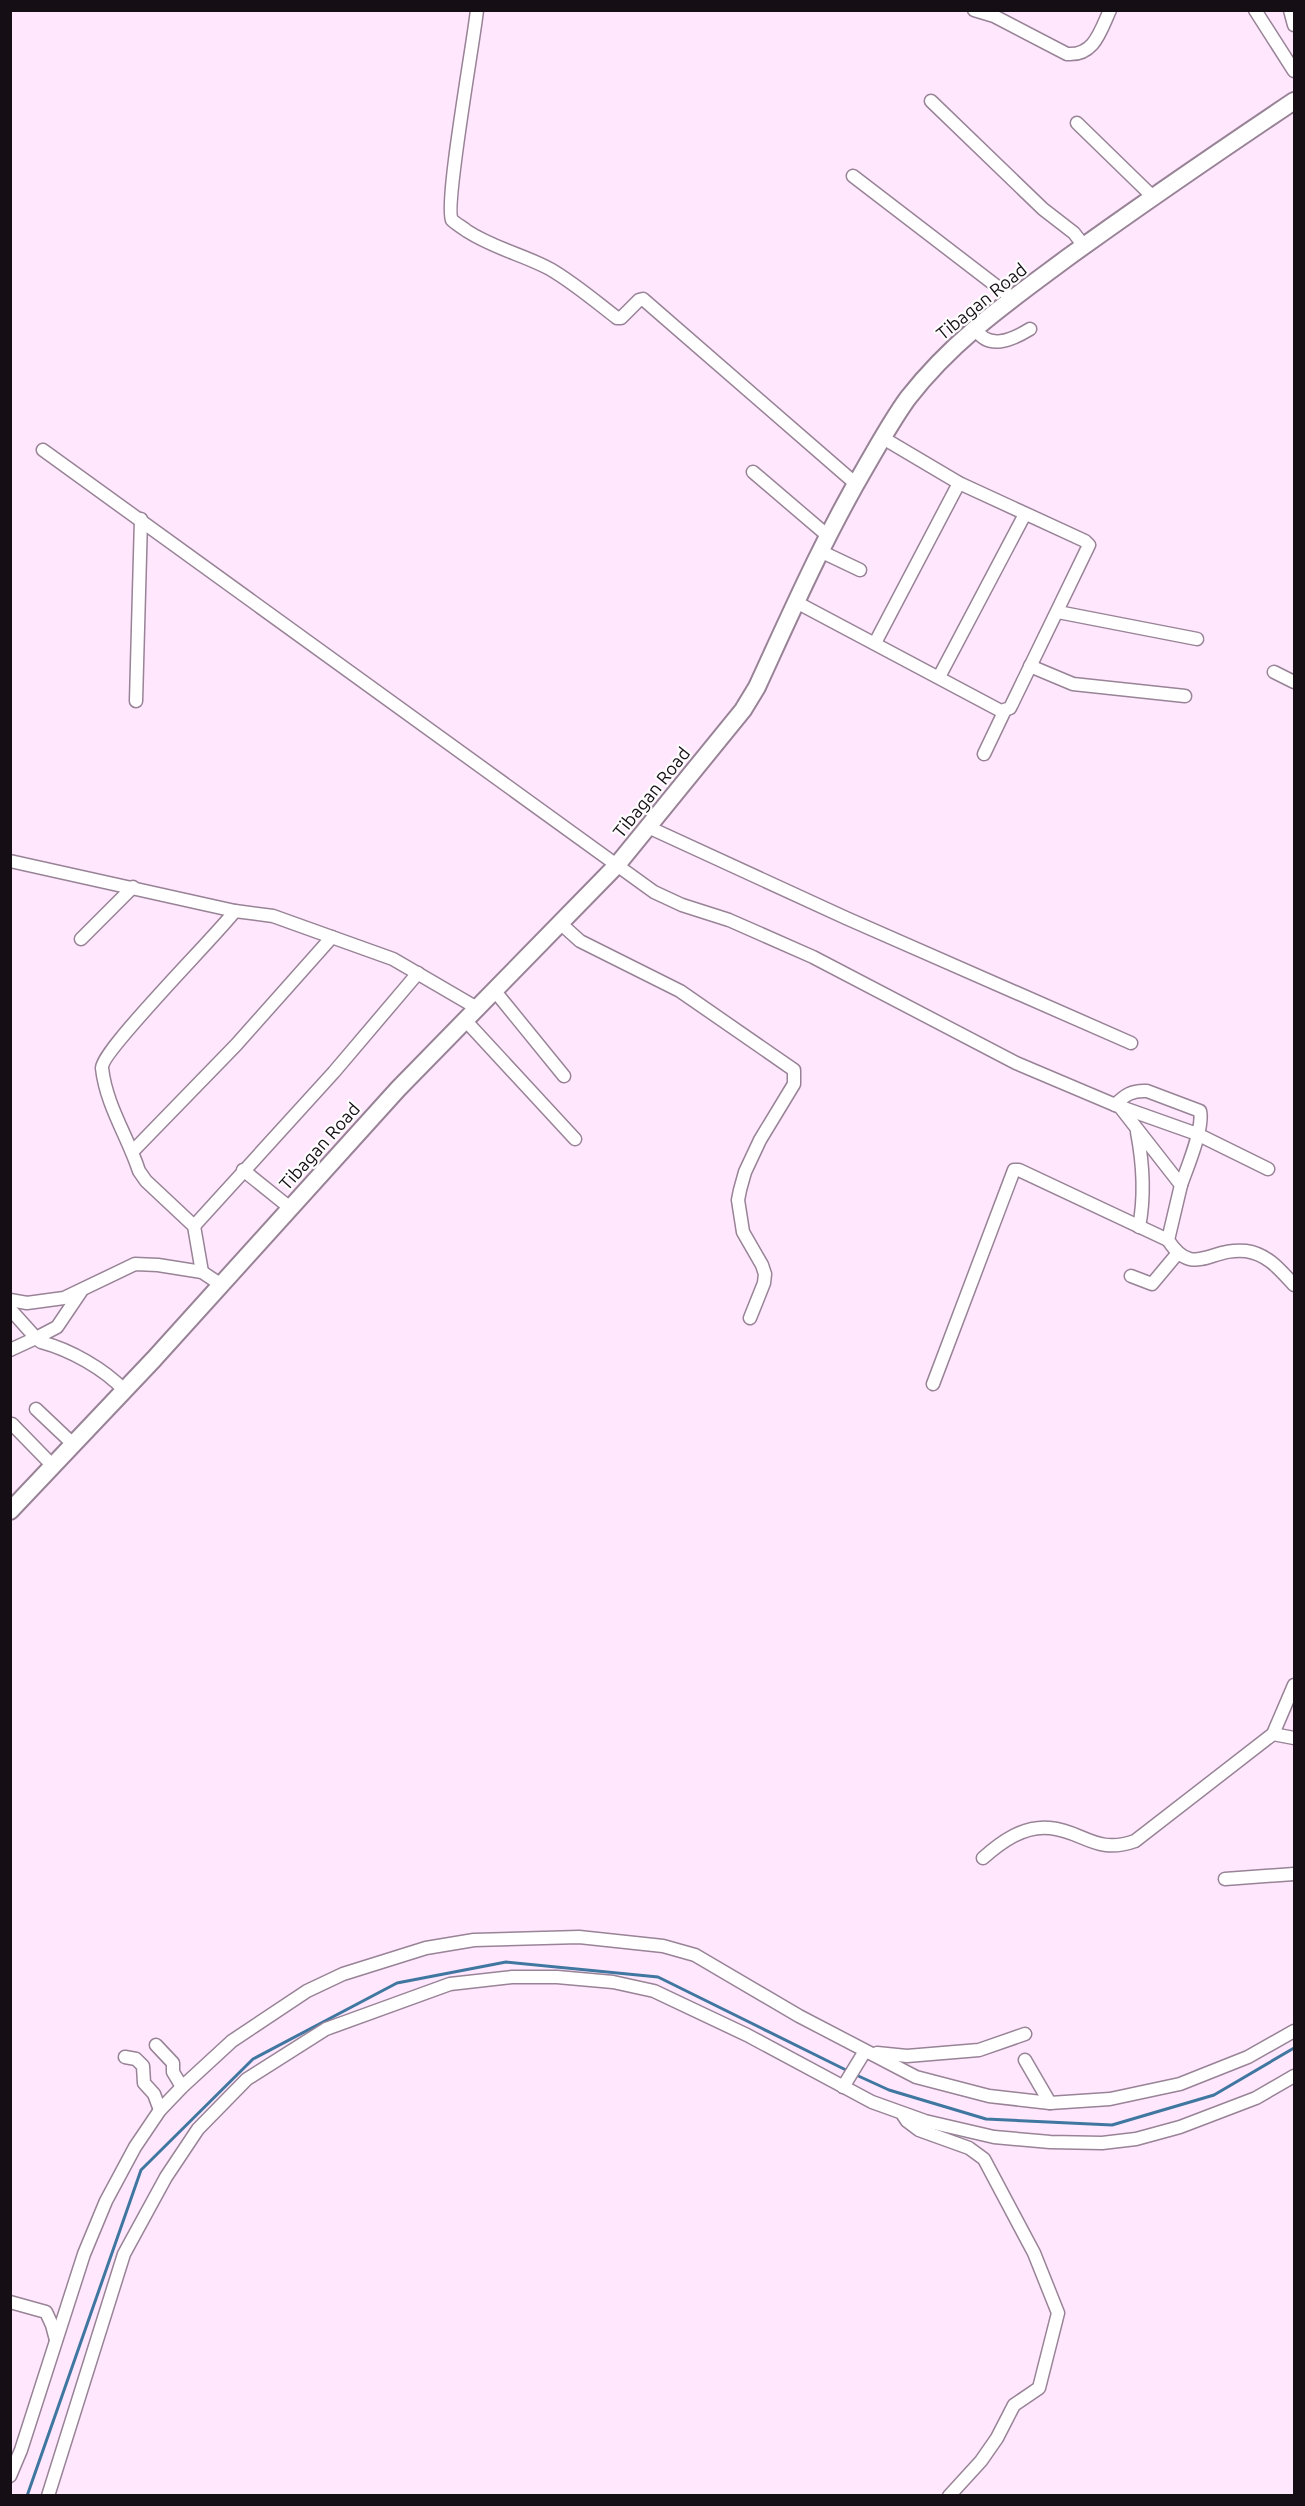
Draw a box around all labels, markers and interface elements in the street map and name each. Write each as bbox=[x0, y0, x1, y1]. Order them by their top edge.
street label: Tibagan Road bbox=[932, 259, 1030, 343]
street label: Tibagan Road bbox=[609, 743, 693, 841]
street label: Tibagan Road bbox=[275, 1098, 363, 1194]

